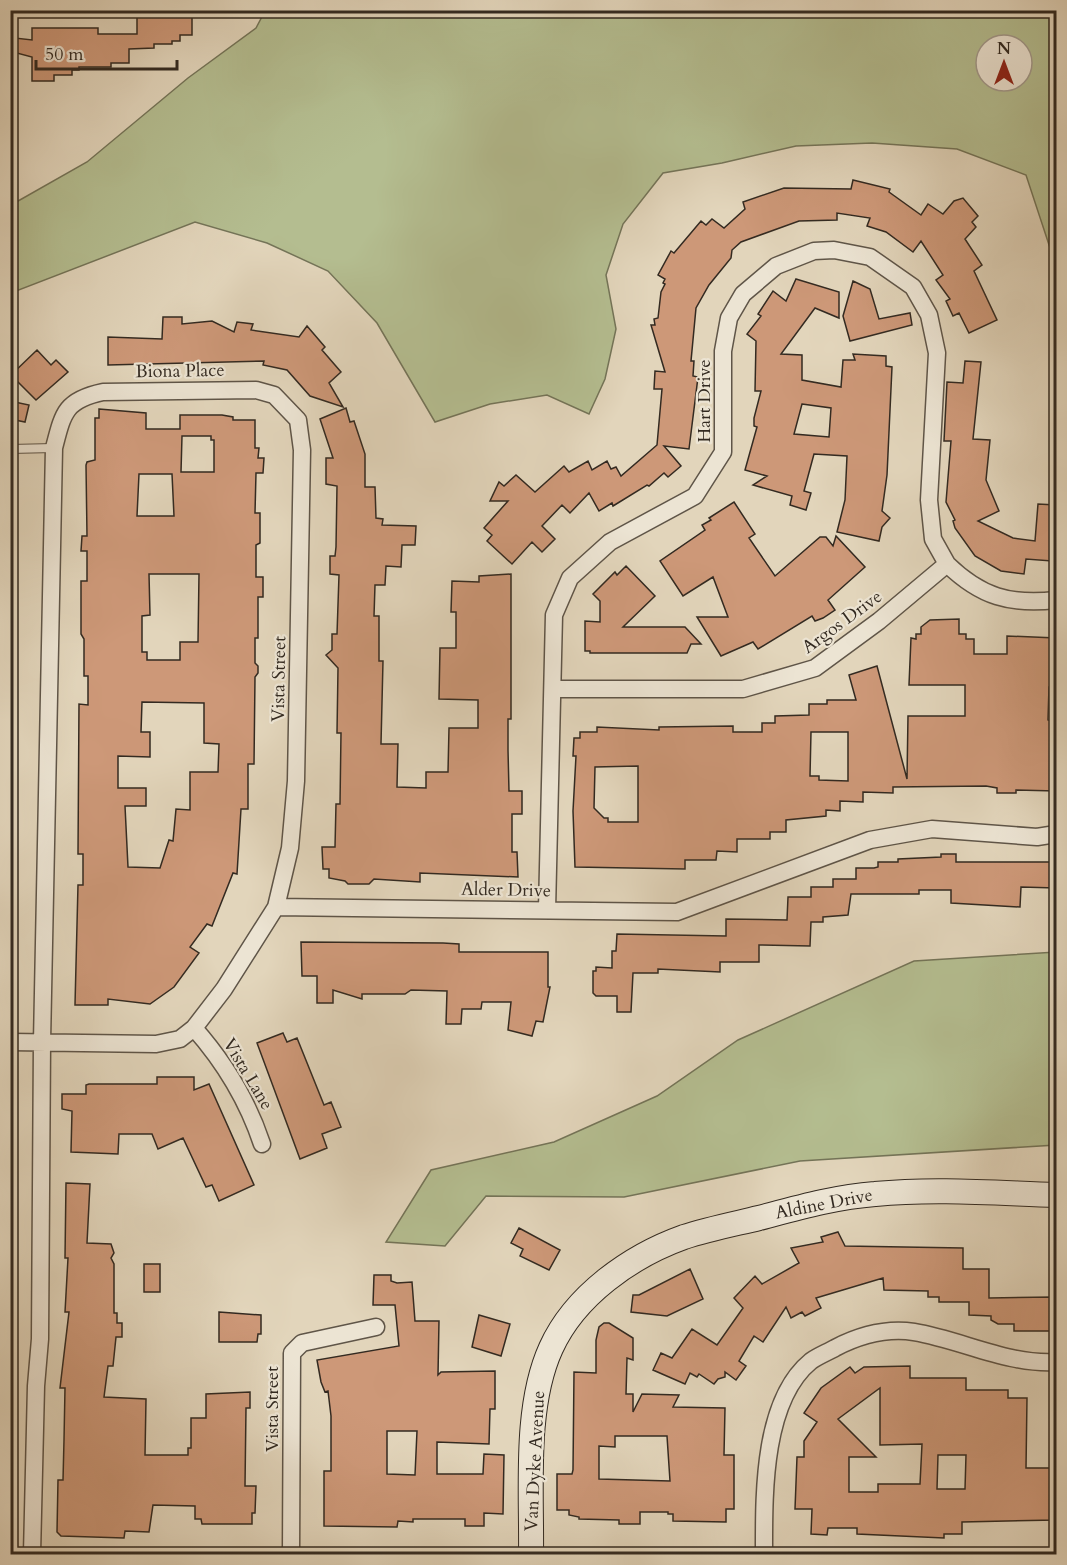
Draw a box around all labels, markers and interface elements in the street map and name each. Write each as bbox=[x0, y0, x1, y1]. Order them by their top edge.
scale bar bbox=[36, 33, 177, 71]
north arrow bbox=[974, 33, 1034, 93]
text: N bbox=[997, 38, 1011, 60]
text: 50 m bbox=[45, 42, 84, 67]
street label: Biona Place bbox=[135, 358, 225, 384]
street label: Hart Drive bbox=[692, 359, 717, 443]
street label: Argos Drive bbox=[797, 584, 887, 660]
street label: Vista Street bbox=[266, 636, 292, 722]
street label: Alder Drive bbox=[461, 877, 551, 903]
street label: Vista Lane bbox=[217, 1033, 279, 1115]
street label: Aldine Drive bbox=[773, 1182, 875, 1226]
street label: Vista Street bbox=[260, 1366, 285, 1452]
street label: Van Dyke Avenue bbox=[519, 1390, 551, 1532]

